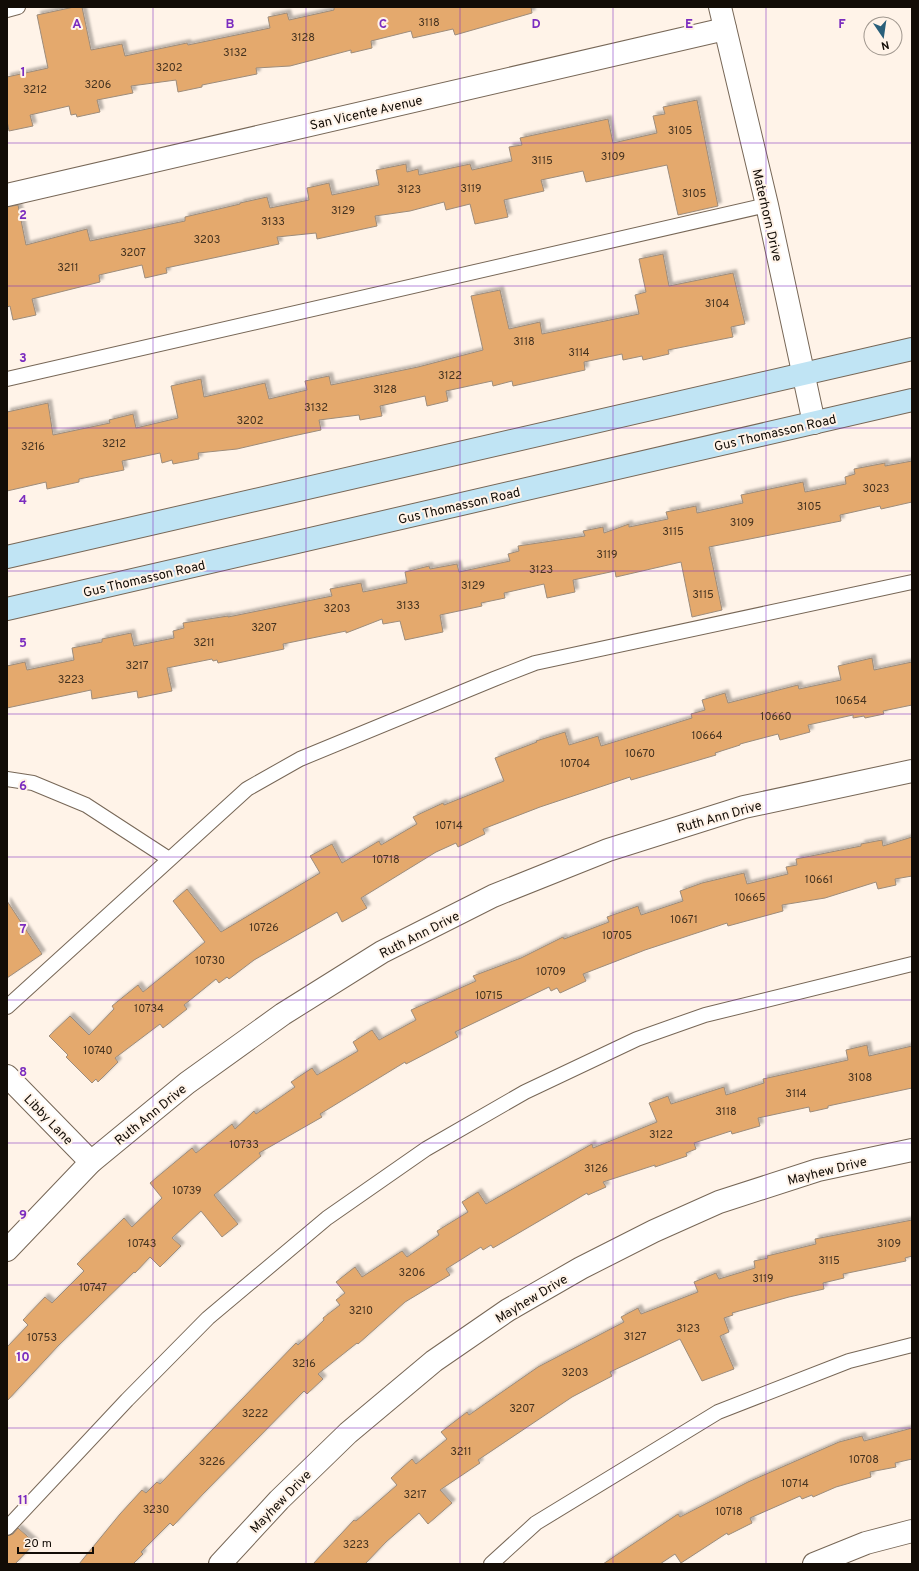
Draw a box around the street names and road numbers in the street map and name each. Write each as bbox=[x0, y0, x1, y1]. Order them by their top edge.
street label: San Vicente Avenue bbox=[309, 93, 424, 135]
street label: Materhorn Drive bbox=[748, 168, 784, 263]
street label: Gus Thomasson Road bbox=[713, 412, 838, 456]
street label: Gus Thomasson Road bbox=[397, 485, 522, 529]
street label: Gus Thomasson Road bbox=[82, 558, 207, 602]
street label: Ruth Ann Drive bbox=[675, 798, 764, 838]
street label: Ruth Ann Drive bbox=[377, 909, 463, 963]
street label: Ruth Ann Drive bbox=[112, 1082, 190, 1149]
street label: Libby Lane bbox=[20, 1092, 75, 1149]
street label: Mayhew Drive bbox=[786, 1154, 869, 1190]
street label: Mayhew Drive bbox=[493, 1272, 571, 1328]
street label: Mayhew Drive bbox=[247, 1468, 315, 1537]

